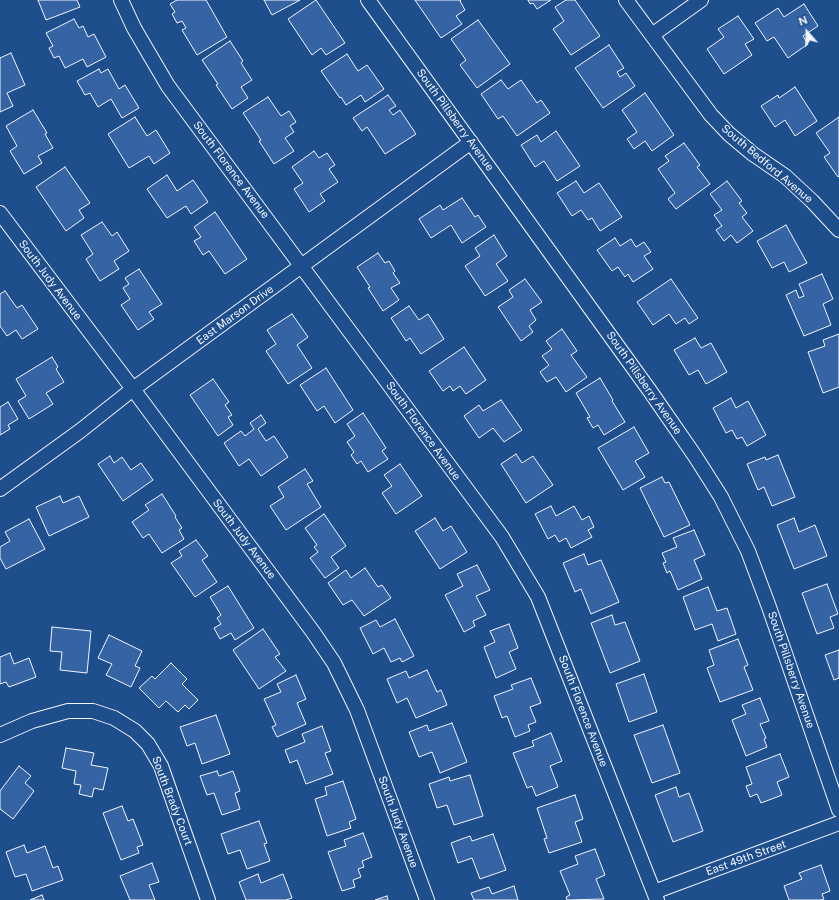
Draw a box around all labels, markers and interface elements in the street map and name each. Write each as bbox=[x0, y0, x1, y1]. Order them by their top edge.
north arrow bbox=[787, 12, 827, 52]
text: N bbox=[797, 14, 809, 28]
street label: South Pillsberry Avenue bbox=[414, 66, 496, 174]
street label: South Florence Avenue bbox=[190, 119, 272, 221]
street label: South Bedford Avenue bbox=[719, 122, 815, 206]
street label: South Judy Avenue bbox=[16, 237, 84, 323]
street label: East Marson Drive bbox=[194, 283, 276, 347]
street label: South Pillsberry Avenue bbox=[603, 329, 685, 437]
street label: South Florence Avenue bbox=[383, 379, 463, 483]
street label: South Judy Avenue bbox=[210, 496, 278, 582]
street label: South Pillsberry Avenue bbox=[765, 610, 817, 730]
street label: South Florence Avenue bbox=[556, 653, 610, 769]
street label: South Brady Court bbox=[149, 754, 195, 848]
street label: South Judy Avenue bbox=[375, 774, 421, 870]
street label: East 49th Street bbox=[704, 837, 788, 879]

